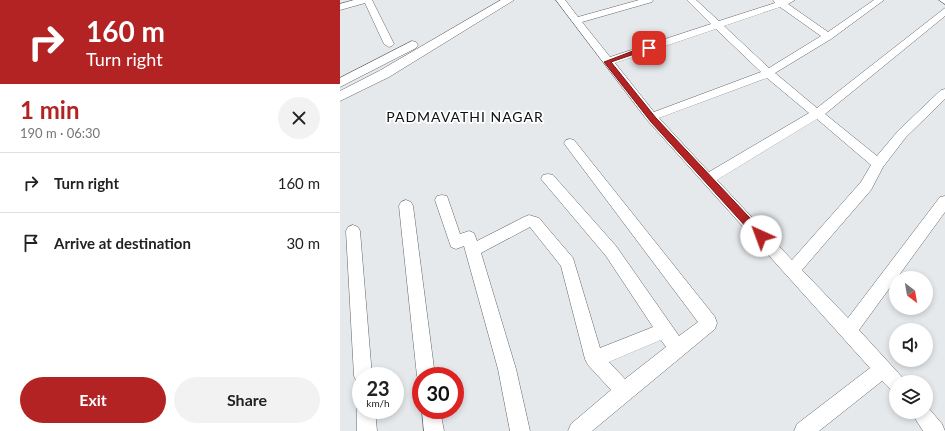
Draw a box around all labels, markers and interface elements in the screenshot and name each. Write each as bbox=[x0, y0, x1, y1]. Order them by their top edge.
text: 160 m bbox=[86, 14, 165, 48]
icon: right bbox=[20, 16, 72, 68]
pin bbox=[632, 31, 666, 65]
icon: arrive bbox=[638, 37, 660, 59]
text: Turn right bbox=[86, 48, 163, 70]
text: 1 min bbox=[20, 95, 80, 124]
button: close bbox=[278, 97, 320, 139]
district label: PADMAVATHI NAGAR bbox=[386, 108, 544, 125]
text: 190 m · 06:30 bbox=[20, 125, 100, 141]
icon: right bbox=[20, 172, 42, 194]
text: Turn right bbox=[54, 174, 119, 192]
text: 160 m bbox=[278, 174, 320, 192]
position arrow bbox=[740, 215, 782, 257]
icon: arrive bbox=[20, 232, 42, 254]
text: Arrive at destination bbox=[54, 234, 191, 252]
text: 30 m bbox=[286, 234, 320, 252]
north arrow bbox=[889, 271, 933, 315]
map controls bbox=[889, 271, 933, 419]
button: sound bbox=[889, 323, 933, 367]
speed limit sign: 30 bbox=[412, 367, 464, 419]
button: layers bbox=[889, 375, 933, 419]
text: 23 bbox=[366, 376, 390, 400]
button: Exit bbox=[20, 377, 166, 423]
button: Share bbox=[174, 377, 320, 423]
text: km/h bbox=[366, 397, 390, 409]

